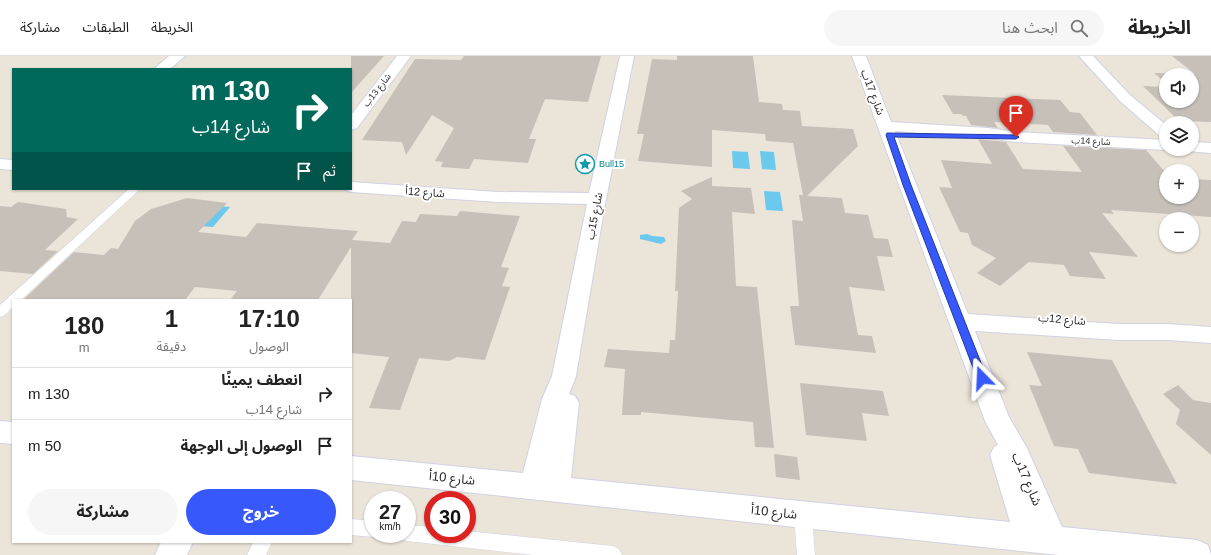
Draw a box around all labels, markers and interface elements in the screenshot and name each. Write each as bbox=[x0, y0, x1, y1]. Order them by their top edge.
search box bbox=[824, 10, 1104, 46]
icon: search bbox=[1068, 17, 1090, 39]
text: الخريطة bbox=[1128, 17, 1191, 38]
text: مشاركة bbox=[20, 19, 60, 35]
text: الطبقات bbox=[82, 19, 129, 35]
text: الخريطة bbox=[151, 19, 193, 35]
text: ابحث هنا bbox=[1002, 19, 1058, 36]
street label: شارع 17ب bbox=[857, 68, 887, 117]
map controls bbox=[1159, 68, 1199, 252]
button: sound bbox=[1159, 68, 1199, 108]
street label: شارع 13ب bbox=[361, 72, 395, 110]
text: 130 m bbox=[191, 75, 270, 106]
icon: right bbox=[284, 84, 336, 136]
pin bbox=[999, 96, 1033, 137]
icon: arrive bbox=[1005, 102, 1027, 124]
button: layers bbox=[1159, 116, 1199, 156]
text: شارع 14ب bbox=[192, 117, 270, 137]
street label: شارع 14ب bbox=[1071, 135, 1111, 149]
place icon: Bull15 bbox=[574, 153, 596, 175]
place label: Bull15 bbox=[599, 159, 624, 169]
icon: arrive bbox=[293, 160, 315, 182]
text: ثم bbox=[323, 162, 336, 179]
button: + bbox=[1159, 164, 1199, 204]
street label: شارع 12أ bbox=[405, 184, 445, 201]
street label: شارع 15ب bbox=[584, 191, 606, 241]
button: − bbox=[1159, 212, 1199, 252]
text: 1 bbox=[165, 305, 178, 332]
text: 17:10 bbox=[238, 305, 300, 332]
street label: شارع 12ب bbox=[1038, 311, 1087, 329]
text: 180 bbox=[64, 312, 104, 339]
text: دقيقة bbox=[157, 339, 186, 354]
text: الوصول bbox=[249, 339, 289, 354]
text: m bbox=[79, 340, 90, 355]
position arrow bbox=[961, 357, 1003, 399]
text: انعطف يمينًا bbox=[221, 371, 302, 388]
icon: right bbox=[314, 383, 336, 405]
text: 130 m bbox=[28, 385, 70, 402]
text: شارع 14ب bbox=[246, 402, 302, 417]
icon: arrive bbox=[314, 435, 336, 457]
text: 50 m bbox=[28, 437, 61, 454]
text: الوصول إلى الوجهة bbox=[180, 437, 302, 454]
street label: شارع 17ب bbox=[1006, 450, 1045, 509]
street label: شارع 10أ bbox=[428, 467, 476, 491]
button: مشاركة bbox=[28, 489, 178, 535]
button: خروج bbox=[186, 489, 336, 535]
speed limit sign: 30 bbox=[424, 491, 476, 543]
text: 27 bbox=[379, 501, 401, 523]
street label: شارع 10أ bbox=[750, 501, 798, 525]
text: km/h bbox=[379, 521, 401, 532]

